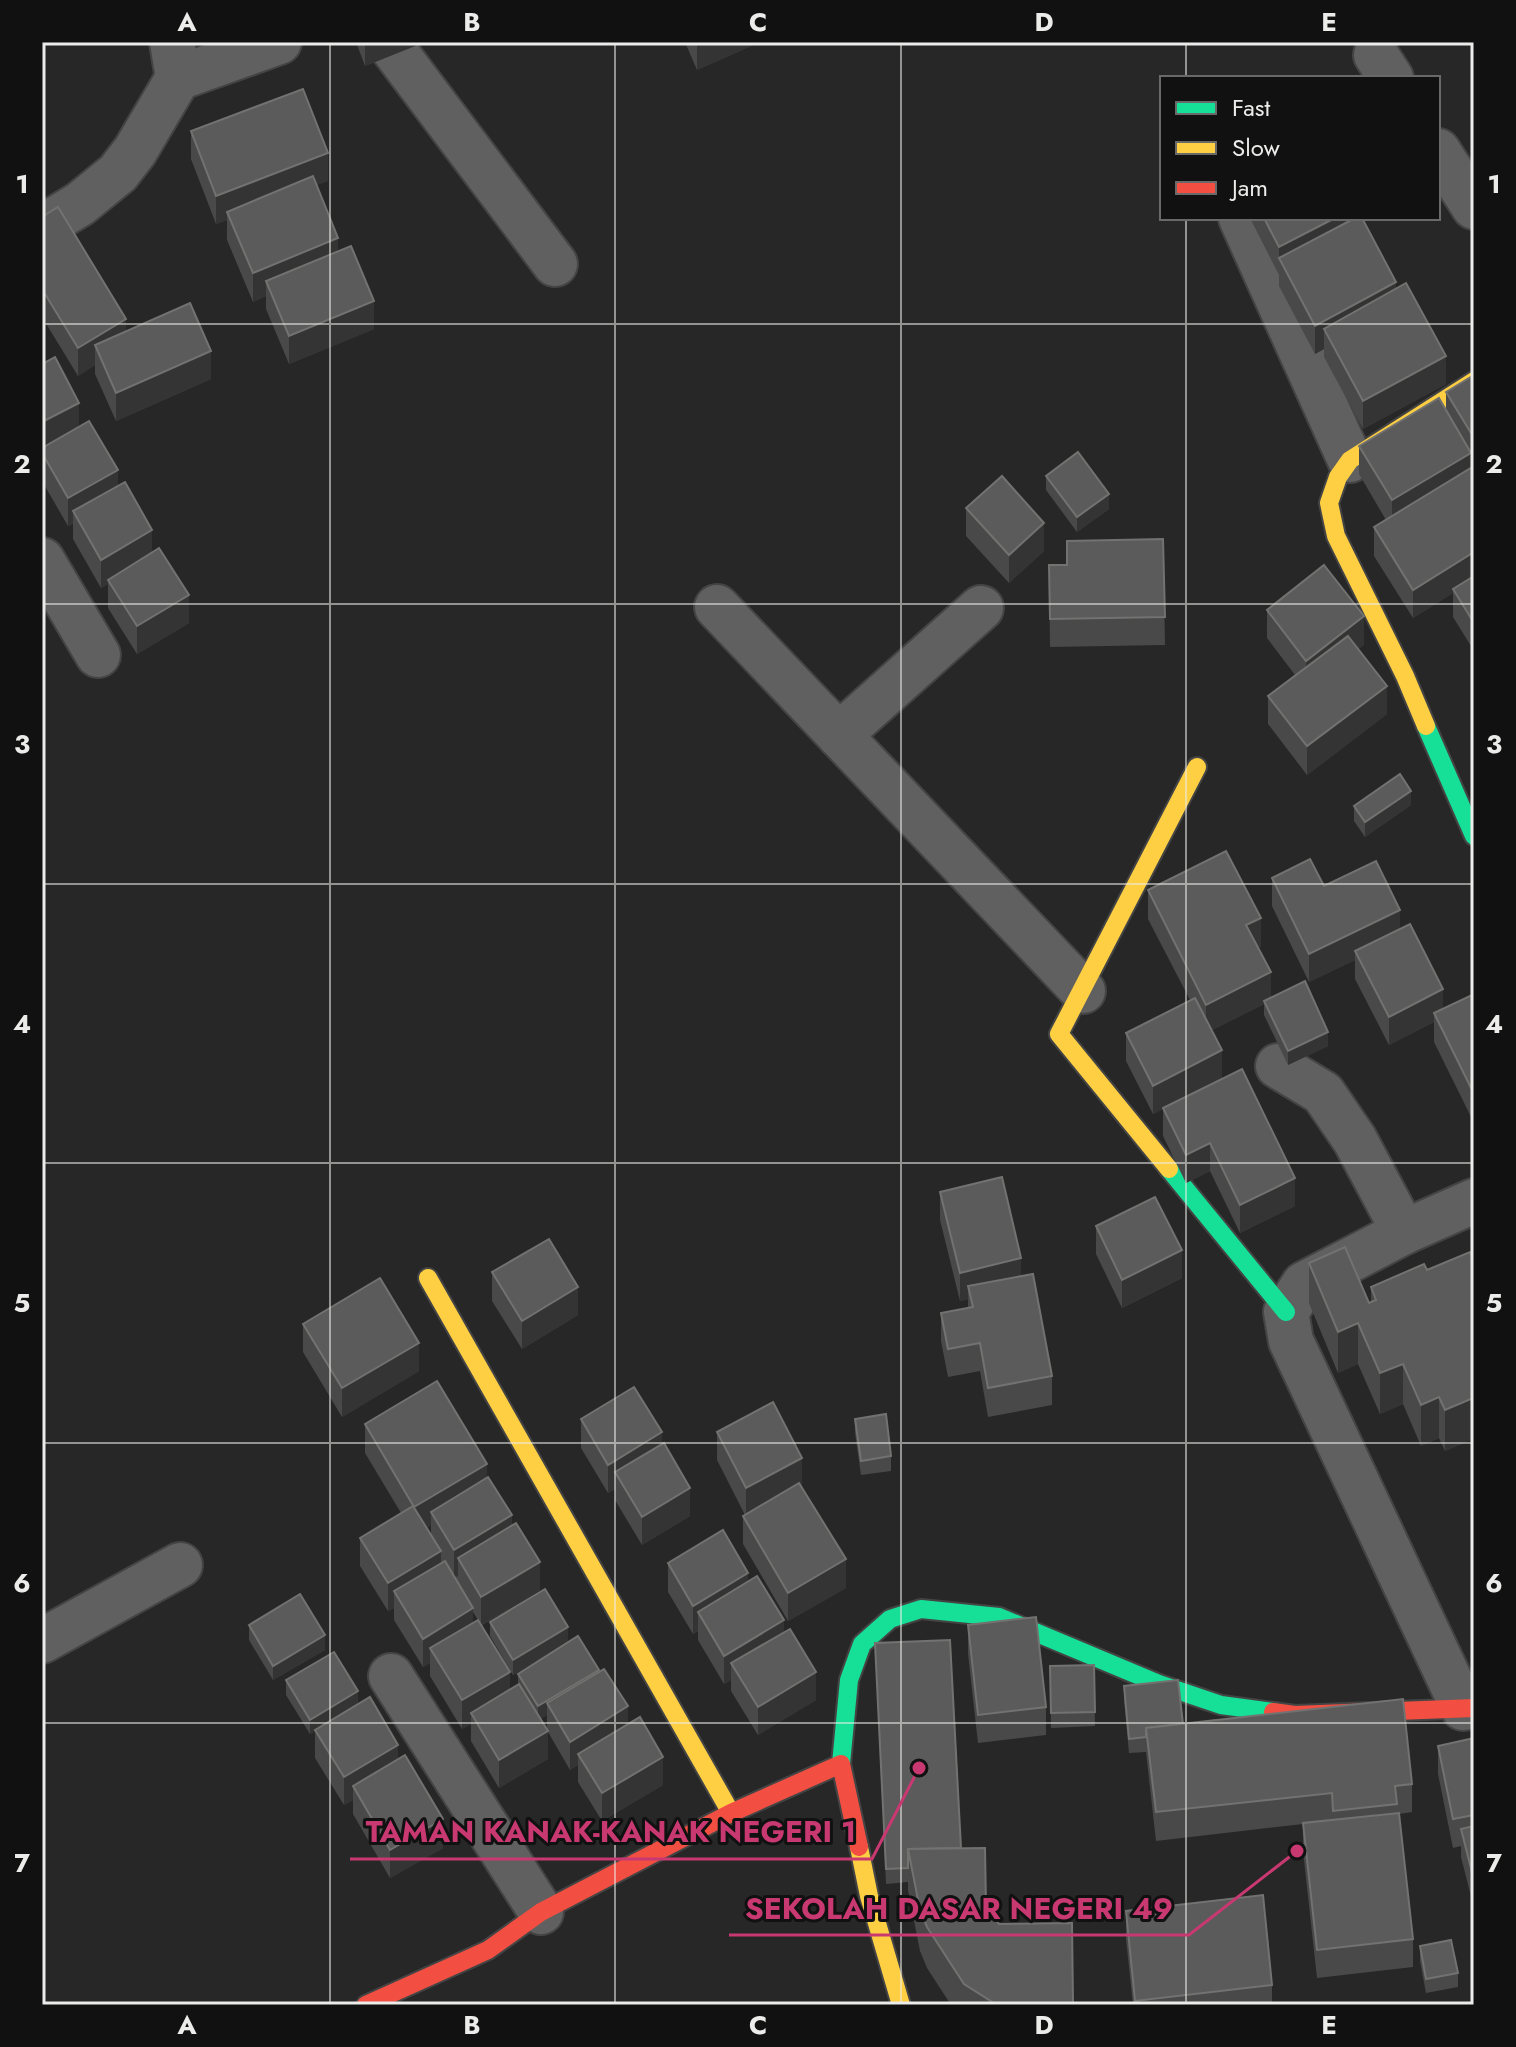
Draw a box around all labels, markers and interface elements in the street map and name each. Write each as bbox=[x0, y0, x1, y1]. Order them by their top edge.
text: A bbox=[176, 3, 197, 41]
text: B bbox=[463, 3, 481, 41]
text: C bbox=[749, 3, 767, 41]
text: D bbox=[1034, 3, 1054, 41]
text: E bbox=[1321, 3, 1337, 41]
legend bbox=[1160, 76, 1440, 220]
text: Fast bbox=[1232, 90, 1270, 125]
text: Slow bbox=[1232, 130, 1280, 165]
text: 1 bbox=[15, 165, 29, 203]
text: 1 bbox=[1487, 165, 1501, 203]
text: Jam bbox=[1229, 170, 1268, 205]
text: 2 bbox=[13, 445, 31, 483]
text: 2 bbox=[1485, 445, 1503, 483]
text: 3 bbox=[14, 725, 30, 763]
text: 3 bbox=[1486, 725, 1502, 763]
text: 4 bbox=[13, 1005, 31, 1043]
text: 4 bbox=[1485, 1005, 1503, 1043]
text: 5 bbox=[14, 1284, 30, 1322]
text: 5 bbox=[1486, 1284, 1502, 1322]
text: 6 bbox=[13, 1564, 31, 1602]
text: 6 bbox=[1485, 1564, 1503, 1602]
callout: TAMAN KANAK-KANAK NEGERI 1 bbox=[350, 1805, 872, 1859]
text: TAMAN KANAK-KANAK NEGERI 1 bbox=[366, 1810, 856, 1853]
text: 7 bbox=[14, 1844, 30, 1882]
text: 7 bbox=[1486, 1844, 1502, 1882]
callout: SEKOLAH DASAR NEGERI 49 bbox=[729, 1881, 1189, 1935]
text: SEKOLAH DASAR NEGERI 49 bbox=[745, 1887, 1173, 1930]
text: A bbox=[176, 2006, 197, 2044]
text: B bbox=[463, 2006, 481, 2044]
text: C bbox=[749, 2006, 767, 2044]
text: D bbox=[1034, 2006, 1054, 2044]
text: E bbox=[1321, 2006, 1337, 2044]

